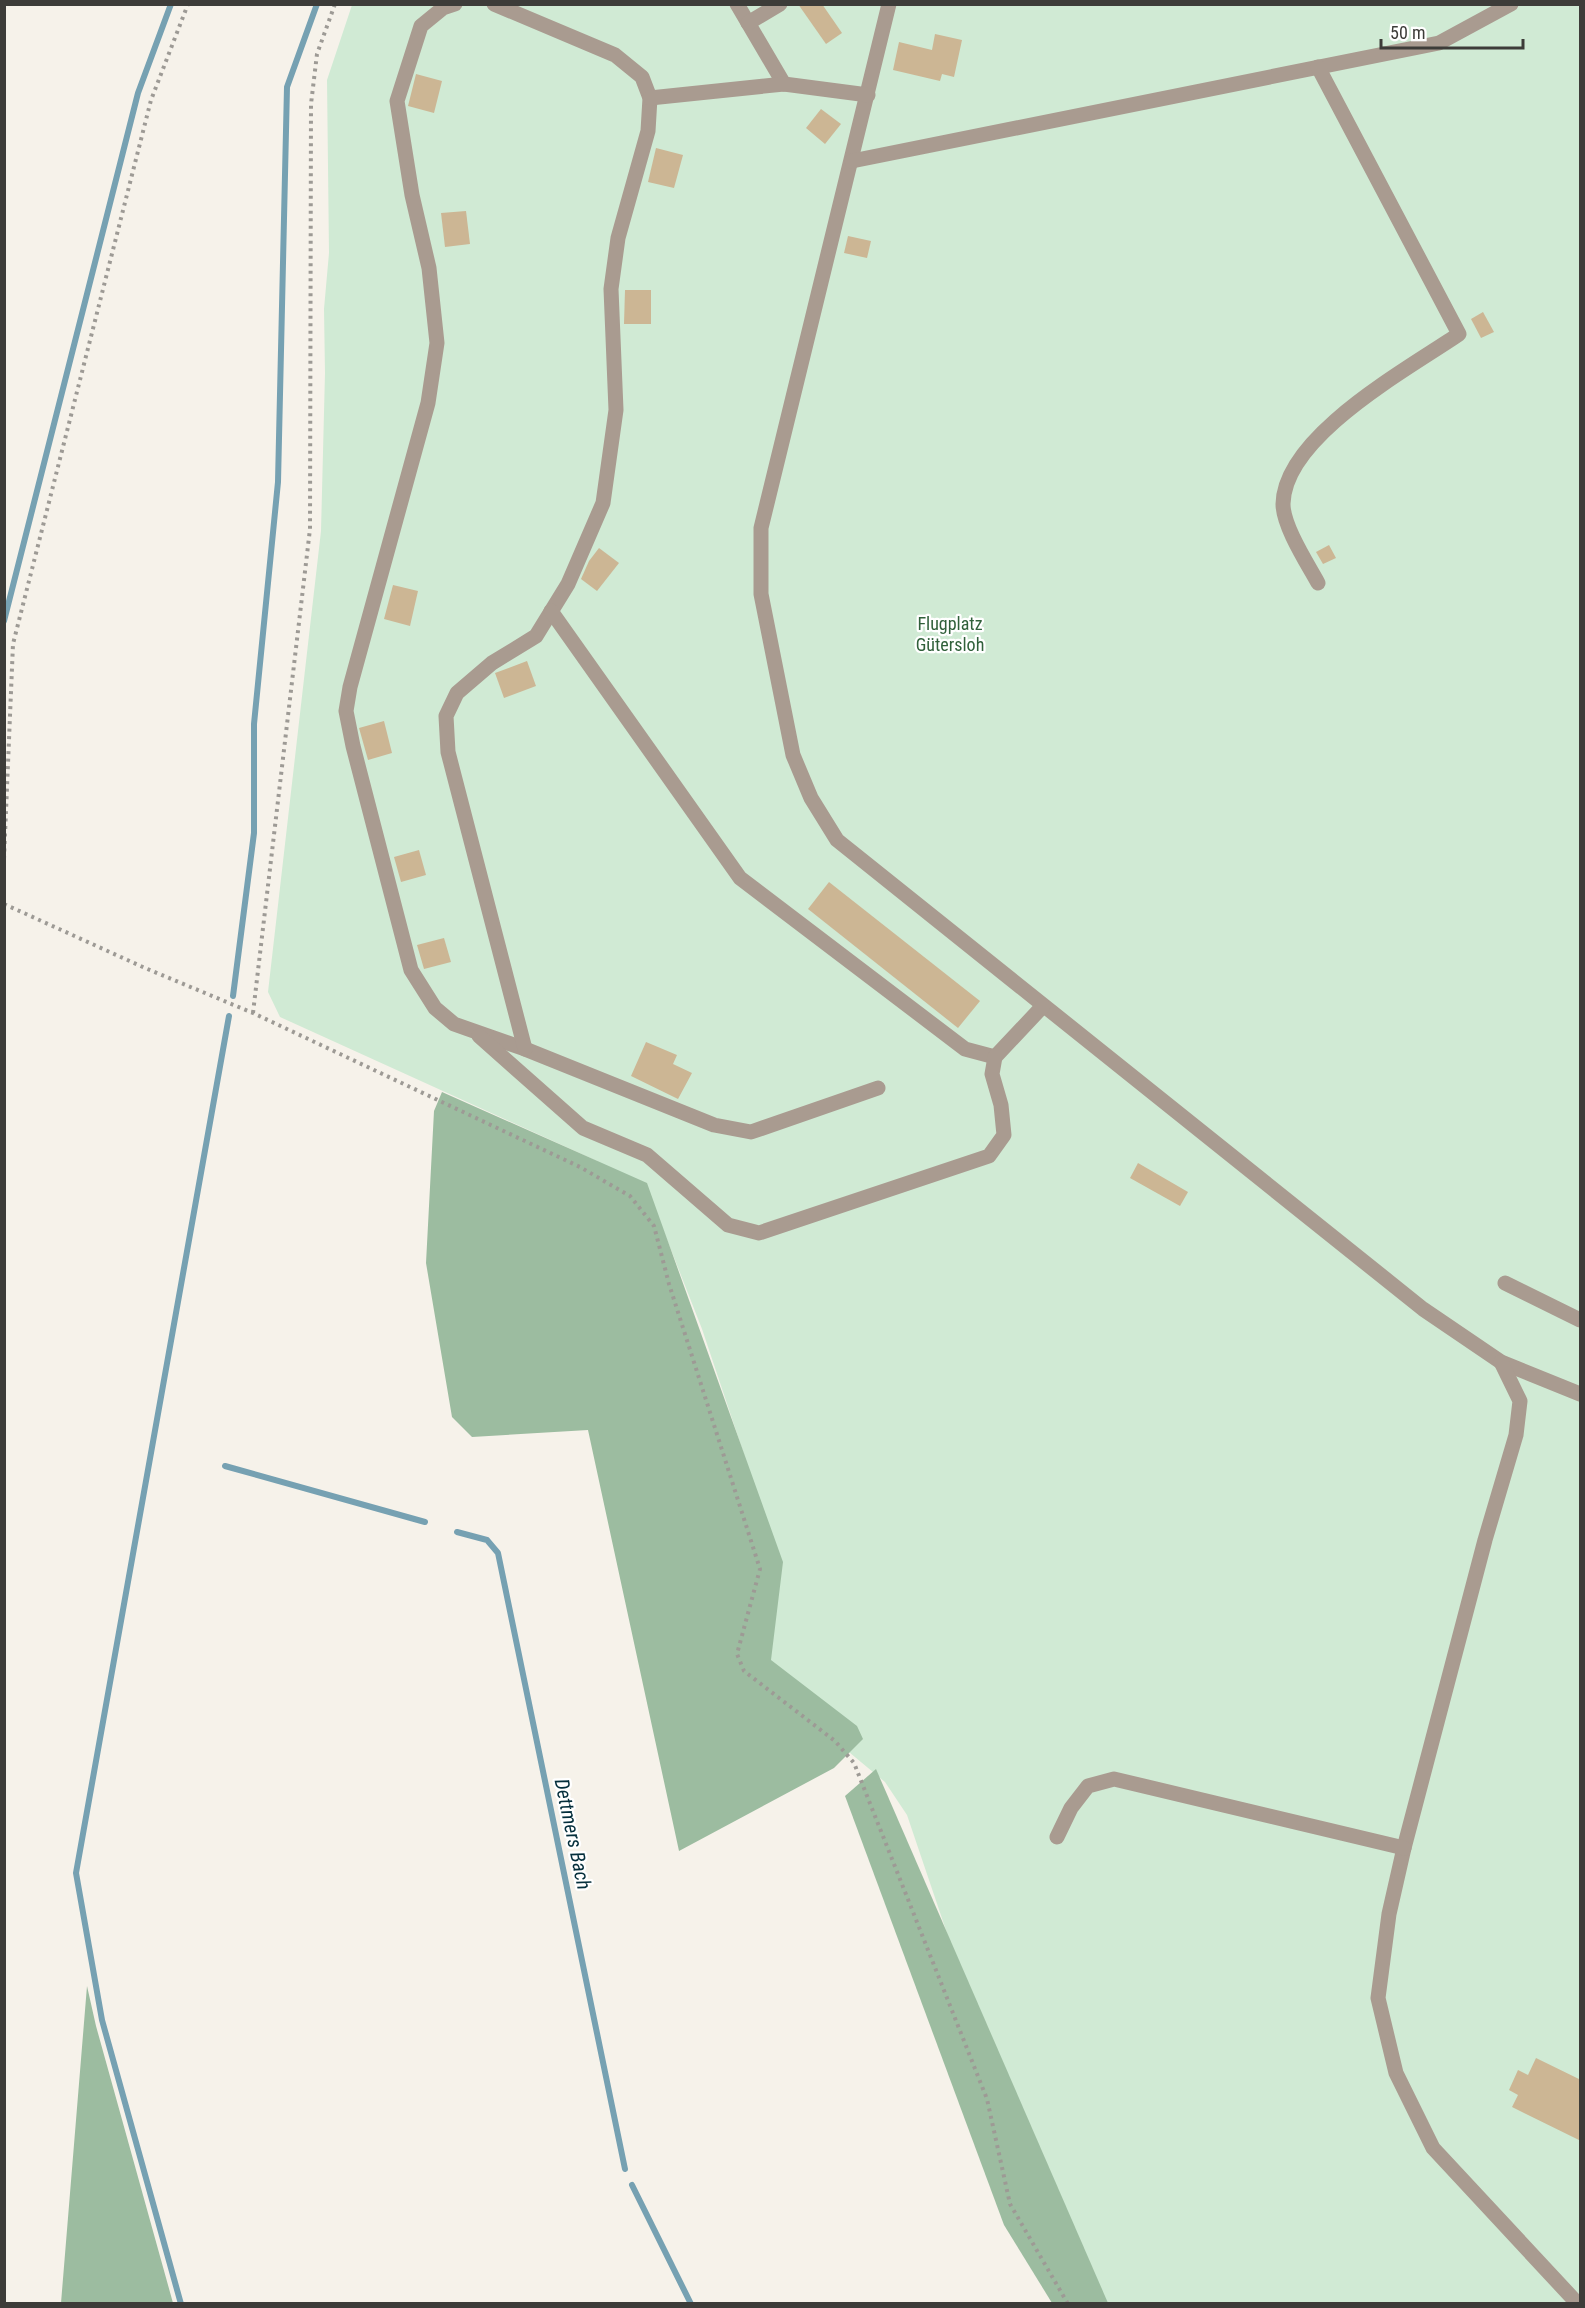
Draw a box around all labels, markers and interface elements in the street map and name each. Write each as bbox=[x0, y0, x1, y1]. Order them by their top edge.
scale bar bbox=[1381, 12, 1524, 50]
text: 50 m bbox=[1390, 22, 1425, 43]
park label: Flugplatz Gütersloh bbox=[916, 613, 984, 655]
water label: Dettmers Bach bbox=[550, 1776, 596, 1892]

